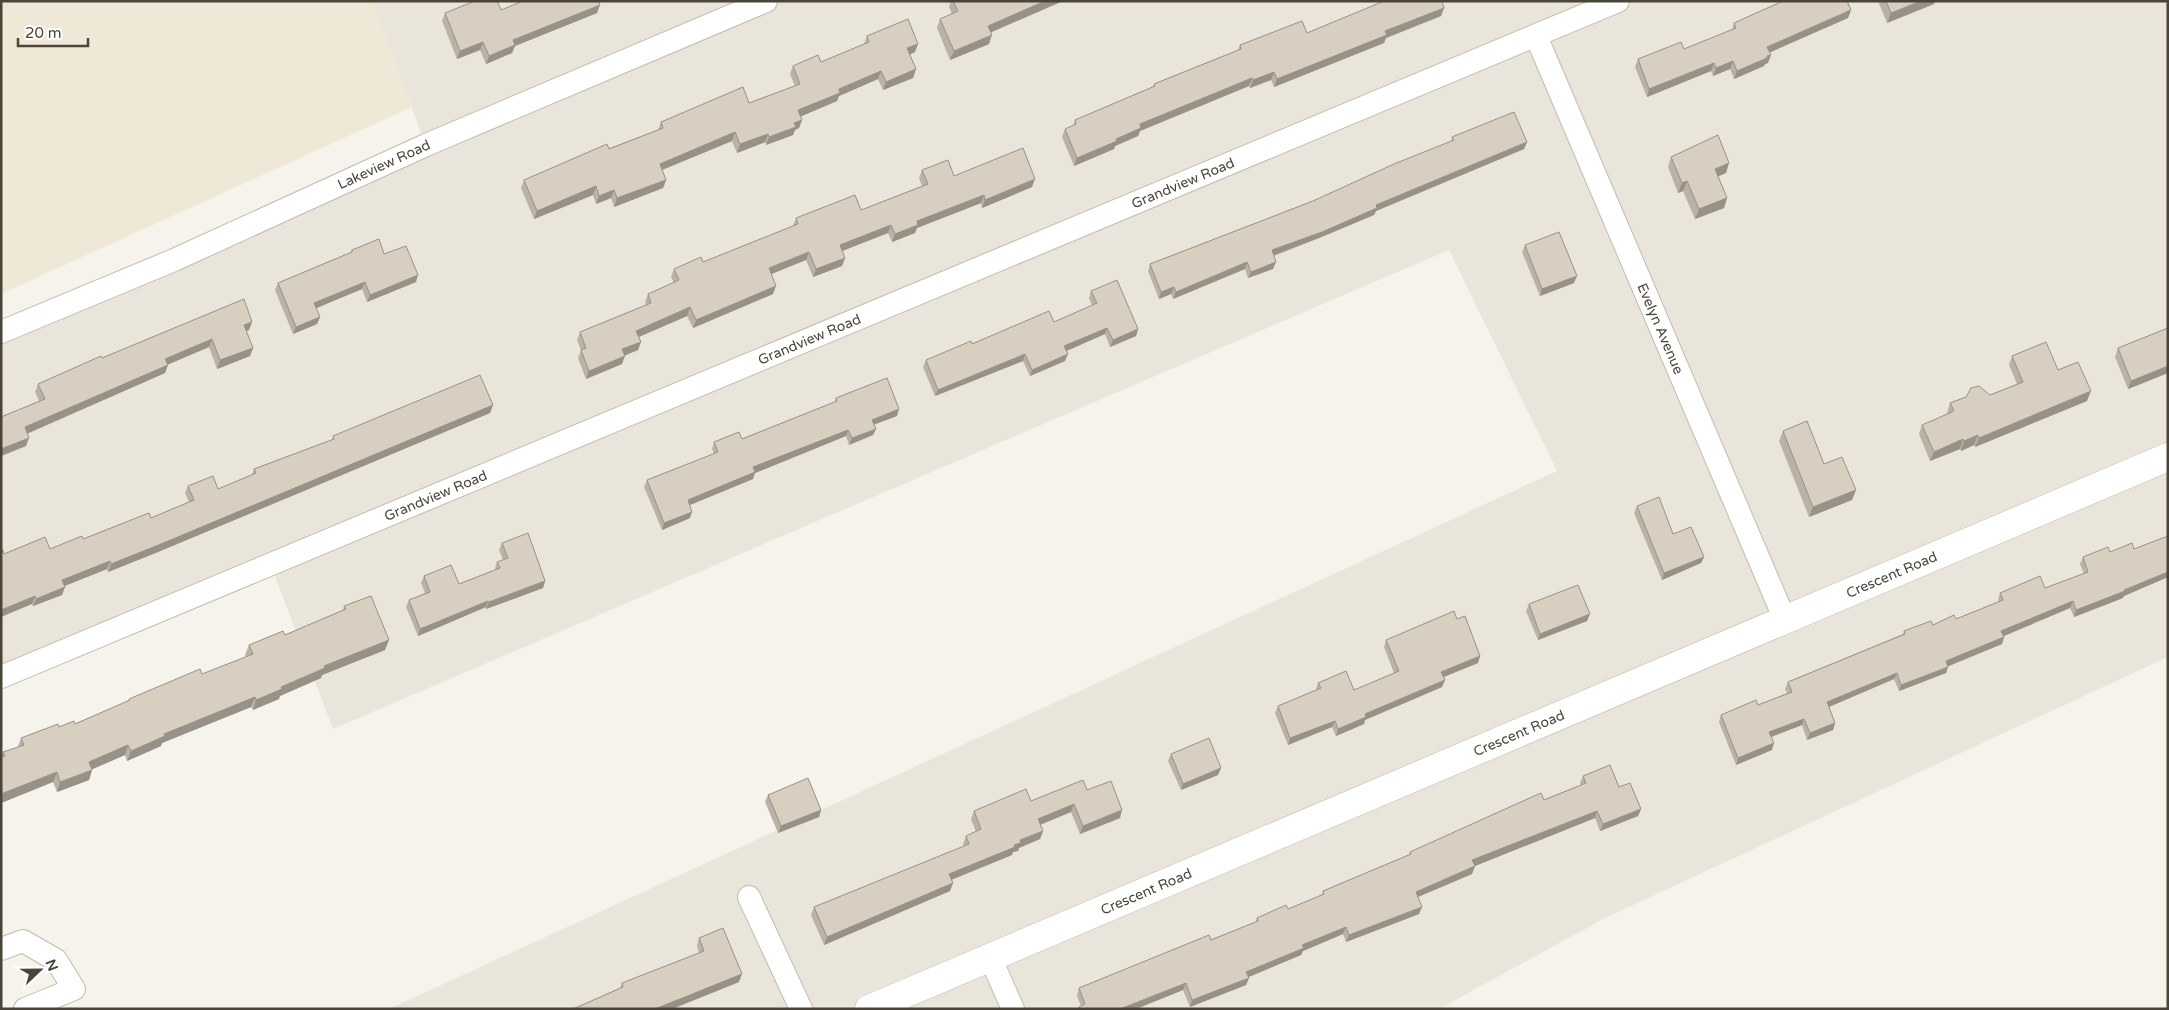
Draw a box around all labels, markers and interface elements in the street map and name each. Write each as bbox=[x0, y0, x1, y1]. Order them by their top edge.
scale bar bbox=[18, 15, 88, 47]
text: 20 m bbox=[25, 24, 62, 42]
street label: Lakeview Road bbox=[335, 136, 433, 193]
street label: Grandview Road bbox=[1129, 154, 1237, 212]
street label: Evelyn Avenue bbox=[1633, 281, 1687, 377]
street label: Grandview Road bbox=[755, 311, 863, 369]
street label: Grandview Road bbox=[382, 467, 490, 525]
street label: Crescent Road bbox=[1844, 548, 1940, 602]
street label: Crescent Road bbox=[1471, 706, 1567, 760]
street label: Crescent Road bbox=[1098, 865, 1194, 919]
north arrow bbox=[15, 945, 65, 995]
text: N bbox=[42, 957, 62, 974]

